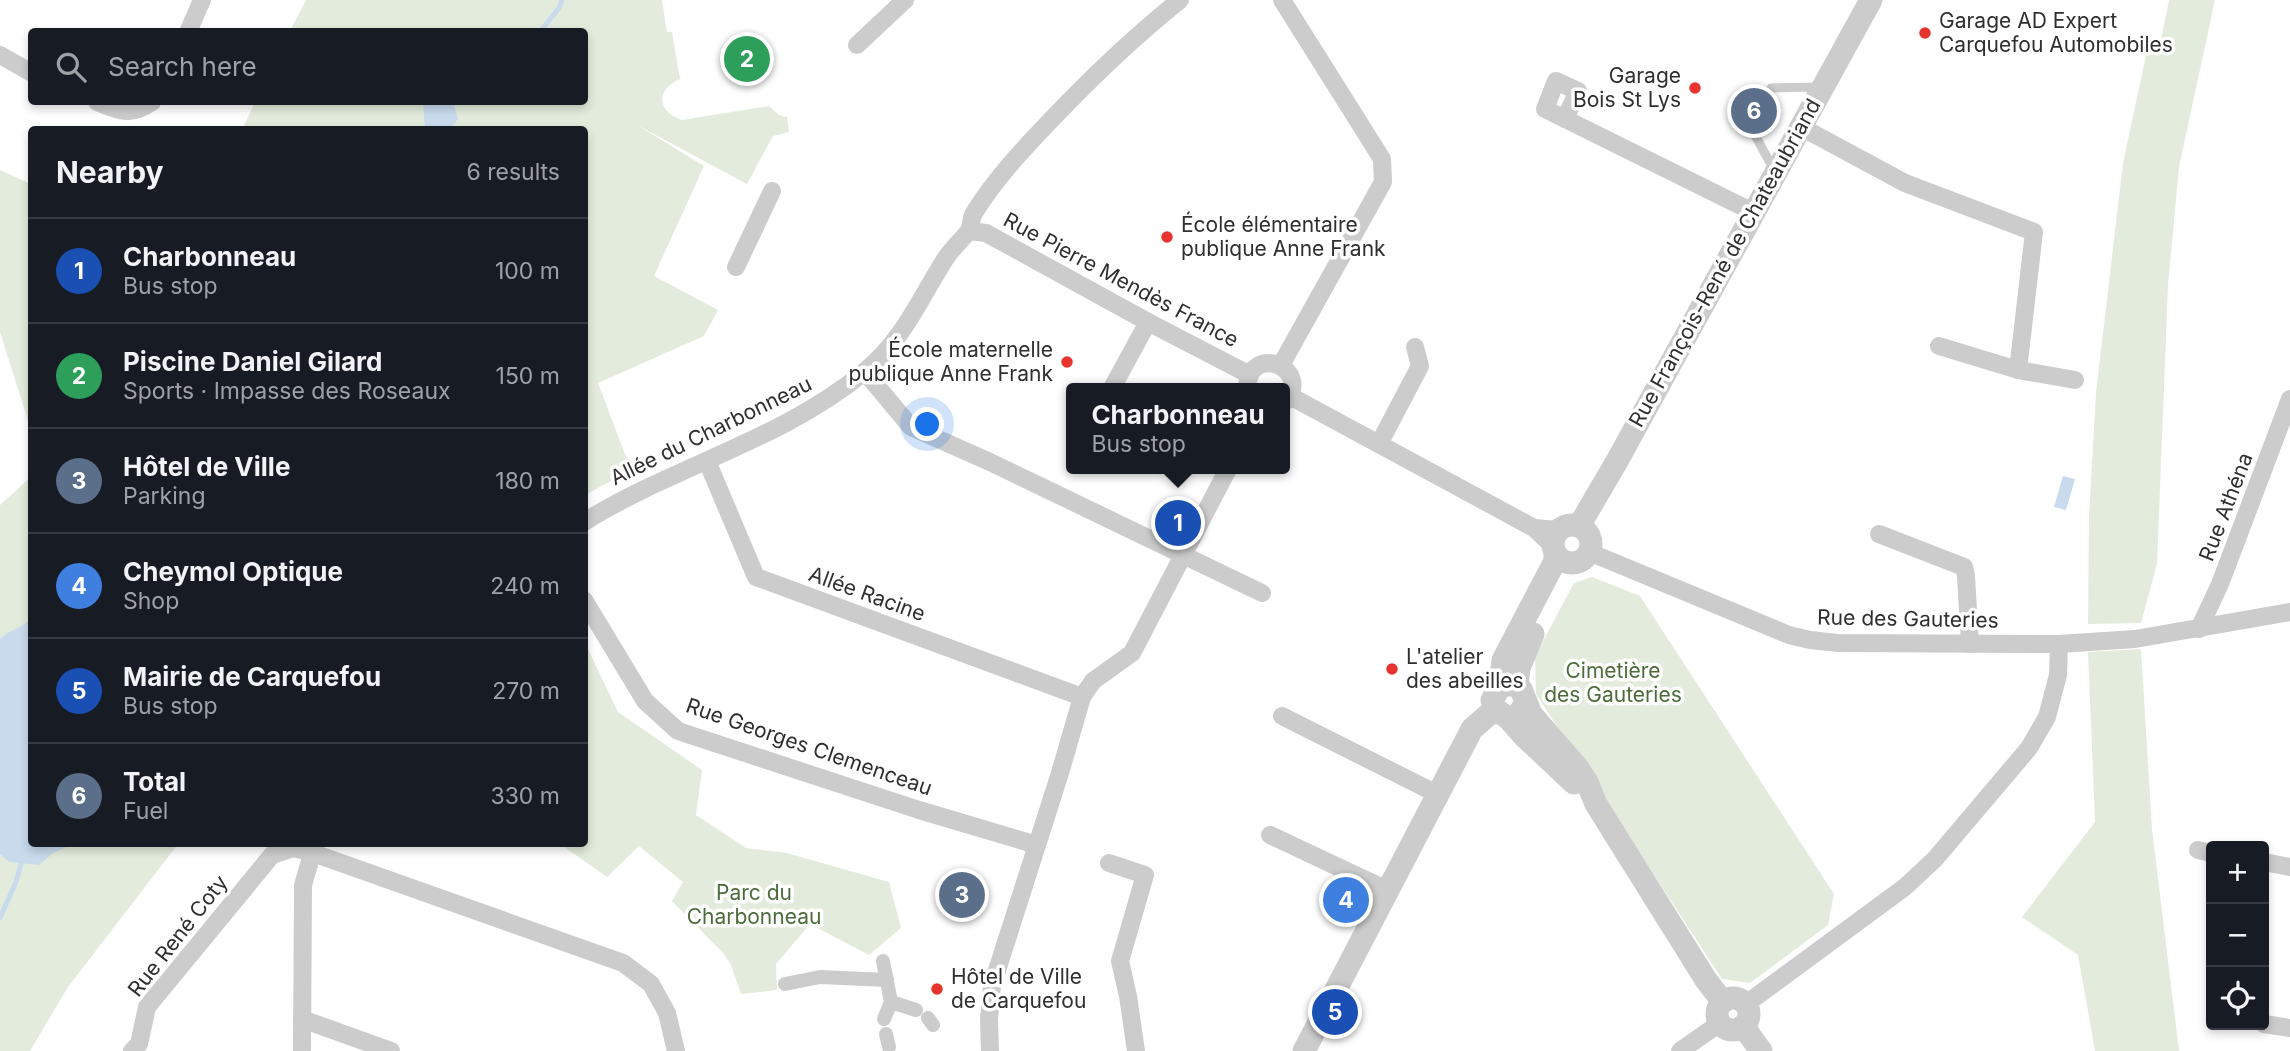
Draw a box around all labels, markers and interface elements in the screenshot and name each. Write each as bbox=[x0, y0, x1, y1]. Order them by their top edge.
place label: Garage AD Expert Carquefou Automobiles bbox=[1939, 8, 2173, 57]
marker: Garage AD Expert Carquefou Automobiles bbox=[1917, 25, 1933, 41]
search box bbox=[28, 28, 588, 105]
pin: 2 bbox=[724, 33, 770, 85]
icon: search bbox=[52, 48, 90, 86]
text: Search here bbox=[108, 51, 257, 82]
place label: Garage Bois St Lys bbox=[1573, 63, 1681, 112]
marker: Garage Bois St Lys bbox=[1687, 80, 1703, 96]
pin: 6 bbox=[1731, 85, 1777, 137]
street label: Rue François-René de Chateaubriand bbox=[1624, 94, 1826, 431]
text: Nearby bbox=[56, 154, 164, 190]
text: 6 results bbox=[466, 158, 560, 186]
street label: Rue Pierre Mendès France bbox=[999, 207, 1243, 352]
place label: École élémentaire publique Anne Frank bbox=[1181, 211, 1386, 261]
marker: École élémentaire publique Anne Frank bbox=[1159, 229, 1175, 245]
text: Charbonneau bbox=[123, 241, 296, 272]
text: 1 bbox=[74, 257, 84, 285]
text: 100 m bbox=[495, 257, 560, 285]
text: Bus stop bbox=[123, 272, 218, 300]
place label: École maternelle publique Anne Frank bbox=[848, 336, 1053, 386]
text: Piscine Daniel Gilard bbox=[123, 346, 382, 377]
marker: École maternelle publique Anne Frank bbox=[1059, 354, 1075, 370]
text: 2 bbox=[72, 362, 86, 390]
text: 150 m bbox=[496, 362, 560, 390]
street label: Allée du Charbonneau bbox=[606, 371, 816, 490]
text: Sports · Impasse des Roseaux bbox=[123, 377, 451, 405]
popup bbox=[1066, 383, 1290, 474]
text: Charbonneau bbox=[1091, 399, 1265, 430]
your location bbox=[910, 407, 944, 441]
text: Bus stop bbox=[1091, 430, 1186, 458]
street label: Rue Athéna bbox=[2193, 449, 2258, 564]
text: Hôtel de Ville bbox=[123, 451, 290, 482]
text: 3 bbox=[72, 467, 86, 495]
text: 180 m bbox=[495, 467, 560, 495]
text: Parking bbox=[123, 482, 206, 510]
pin: 1 bbox=[1155, 497, 1201, 549]
text: Cheymol Optique bbox=[123, 556, 343, 587]
street label: Allée Racine bbox=[806, 561, 929, 626]
text: 4 bbox=[71, 572, 87, 600]
text: 240 m bbox=[490, 572, 560, 600]
text: Shop bbox=[123, 587, 179, 615]
street label: Rue des Gauteries bbox=[1817, 604, 1999, 633]
place label: L'atelier des abeilles bbox=[1406, 644, 1524, 693]
park label: Cimetière des Gauteries bbox=[1544, 658, 1682, 707]
text: Mairie de Carquefou bbox=[123, 661, 381, 692]
marker: L'atelier des abeilles bbox=[1384, 661, 1400, 677]
text: 5 bbox=[72, 677, 86, 705]
text: 270 m bbox=[492, 677, 560, 705]
text: Bus stop bbox=[123, 692, 218, 720]
street label: Rue Georges Clemenceau bbox=[683, 693, 935, 800]
text: Total bbox=[123, 766, 186, 797]
text: 6 bbox=[72, 782, 86, 810]
text: 330 m bbox=[490, 782, 560, 810]
text: Fuel bbox=[123, 797, 168, 825]
map controls bbox=[2206, 841, 2269, 1030]
button: + bbox=[2206, 841, 2269, 904]
pin: 3 bbox=[939, 869, 985, 921]
street label: Rue René Coty bbox=[122, 870, 233, 1001]
pin: 4 bbox=[1323, 874, 1369, 926]
park label: Parc du Charbonneau bbox=[687, 880, 821, 929]
button: − bbox=[2206, 904, 2269, 967]
place label: Hôtel de Ville de Carquefou bbox=[951, 964, 1086, 1013]
button: locate bbox=[2206, 967, 2269, 1030]
marker: Hôtel de Ville de Carquefou bbox=[929, 981, 945, 997]
pin: 5 bbox=[1312, 986, 1358, 1038]

